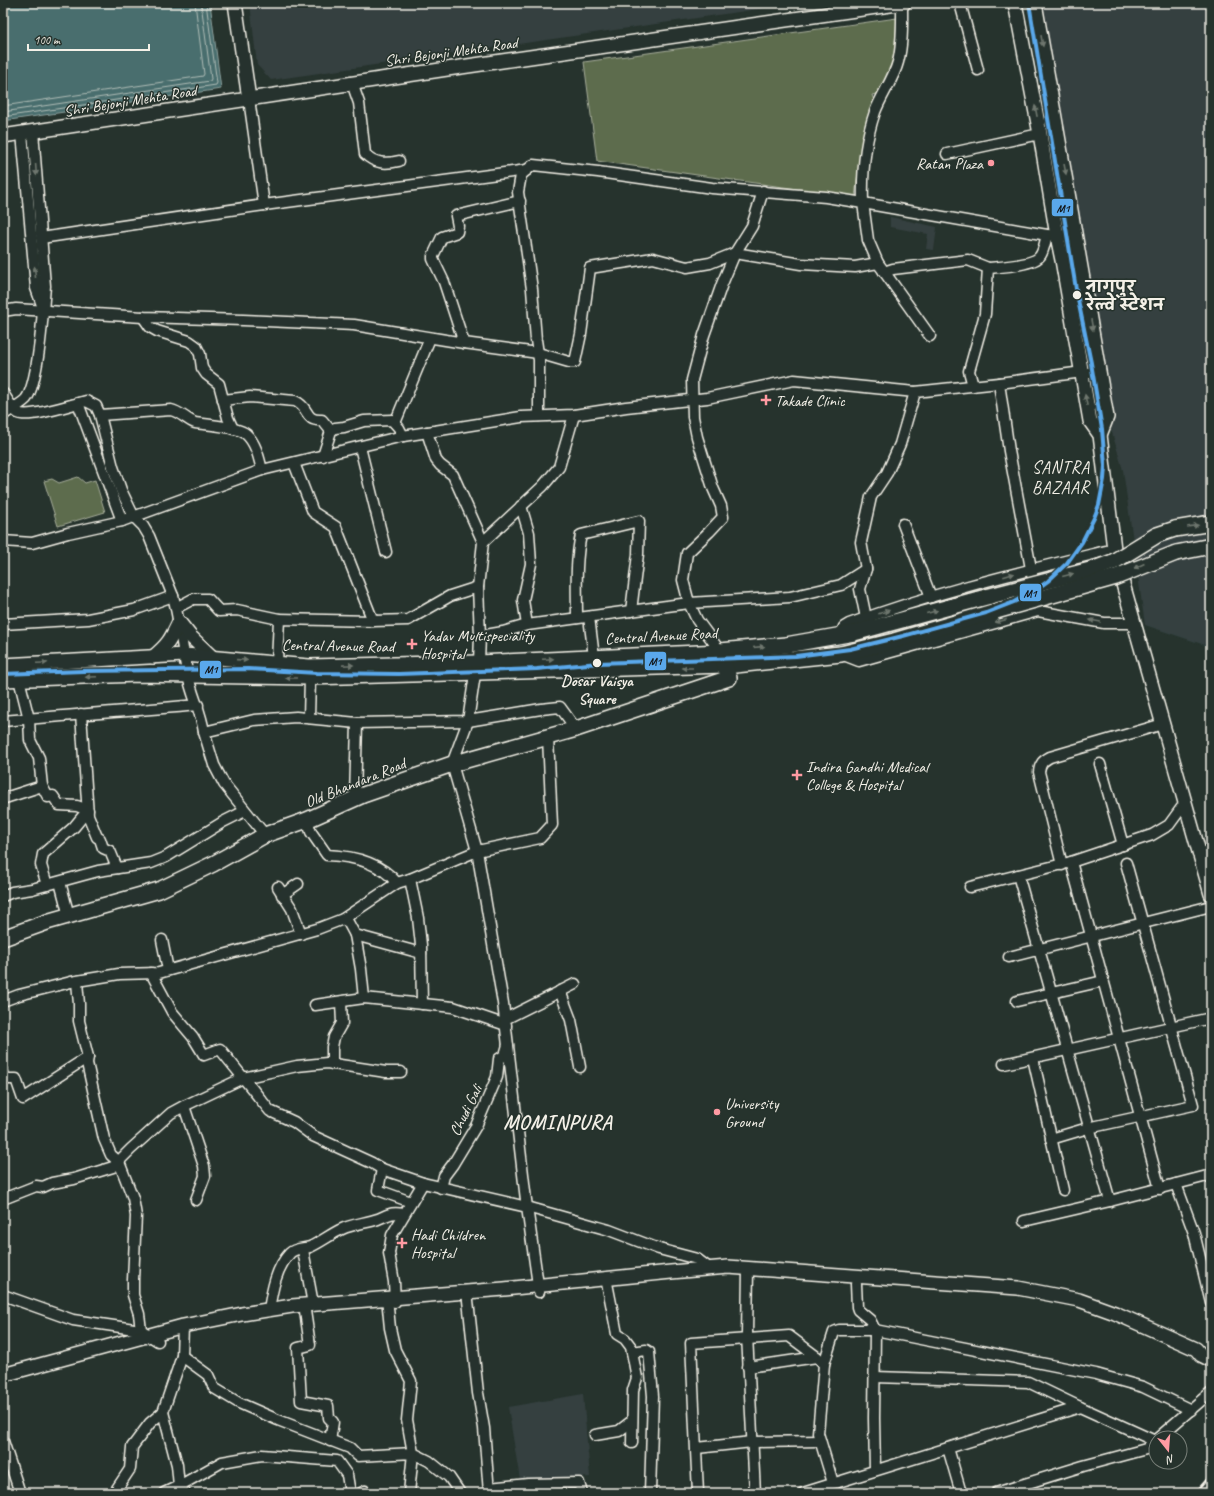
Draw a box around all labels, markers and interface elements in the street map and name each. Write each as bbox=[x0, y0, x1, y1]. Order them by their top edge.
scale bar bbox=[28, 26, 149, 52]
text: 100 m bbox=[34, 32, 61, 48]
street label: Shri Bejonji Mehta Road bbox=[383, 32, 521, 71]
one-way arrow bbox=[1039, 35, 1045, 47]
street label: Shri Bejonji Mehta Road bbox=[63, 80, 200, 121]
one-way arrow bbox=[1032, 105, 1038, 117]
place label: Ratan Plaza bbox=[916, 154, 984, 174]
marker: Ratan Plaza bbox=[986, 158, 996, 168]
one-way arrow bbox=[1062, 163, 1068, 176]
one-way arrow bbox=[33, 164, 40, 176]
line badge: M1 bbox=[1051, 198, 1074, 217]
text: M1 bbox=[1057, 201, 1071, 215]
one-way arrow bbox=[32, 266, 38, 278]
place label: नागपुर रेल्वे स्टेशन bbox=[1084, 277, 1165, 315]
marker: नागपुर रेल्वे स्टेशन bbox=[1071, 289, 1083, 301]
one-way arrow bbox=[1089, 319, 1095, 331]
place label: Takade Clinic bbox=[775, 391, 846, 411]
marker: Takade Clinic bbox=[760, 394, 772, 406]
one-way arrow bbox=[1082, 394, 1088, 406]
district label: SANTRA BAZAAR bbox=[1032, 457, 1091, 498]
one-way arrow bbox=[1187, 523, 1199, 529]
one-way arrow bbox=[1133, 564, 1145, 570]
one-way arrow bbox=[1003, 572, 1015, 578]
one-way arrow bbox=[1062, 572, 1075, 578]
line badge: M1 bbox=[1019, 583, 1042, 602]
text: M1 bbox=[1024, 586, 1038, 600]
one-way arrow bbox=[879, 609, 891, 615]
one-way arrow bbox=[927, 609, 939, 615]
one-way arrow bbox=[995, 618, 1007, 624]
one-way arrow bbox=[1089, 618, 1101, 624]
street label: Central Avenue Road bbox=[605, 623, 720, 649]
place label: Yadav Multispeciality Hospital bbox=[421, 626, 536, 664]
street label: Central Avenue Road bbox=[282, 635, 397, 657]
marker: Yadav Multispeciality Hospital bbox=[406, 638, 418, 650]
one-way arrow bbox=[753, 644, 765, 651]
line badge: M1 bbox=[644, 651, 667, 671]
text: M1 bbox=[649, 654, 663, 668]
one-way arrow bbox=[236, 656, 248, 663]
one-way arrow bbox=[542, 656, 555, 662]
marker: Dosar Vaisya Square bbox=[591, 657, 603, 669]
one-way arrow bbox=[36, 659, 48, 666]
line badge: M1 bbox=[199, 660, 222, 679]
text: M1 bbox=[205, 662, 219, 676]
one-way arrow bbox=[342, 662, 355, 668]
one-way arrow bbox=[680, 665, 693, 671]
place label: Dosar Vaisya Square bbox=[561, 671, 634, 709]
one-way arrow bbox=[84, 674, 97, 680]
one-way arrow bbox=[284, 675, 297, 681]
street label: Old Bhandara Road bbox=[302, 753, 411, 812]
place label: Indira Gandhi Medical College & Hospital bbox=[806, 757, 931, 795]
marker: Indira Gandhi Medical College & Hospital bbox=[791, 769, 803, 781]
street label: Chudi Gali bbox=[445, 1080, 488, 1139]
place label: University Ground bbox=[725, 1094, 780, 1132]
marker: University Ground bbox=[712, 1107, 722, 1117]
district label: MOMINPURA bbox=[503, 1110, 613, 1135]
place label: Hadi Children Hospital bbox=[411, 1225, 486, 1263]
marker: Hadi Children Hospital bbox=[396, 1237, 408, 1249]
north arrow bbox=[1148, 1430, 1188, 1470]
text: N bbox=[1164, 1452, 1176, 1468]

